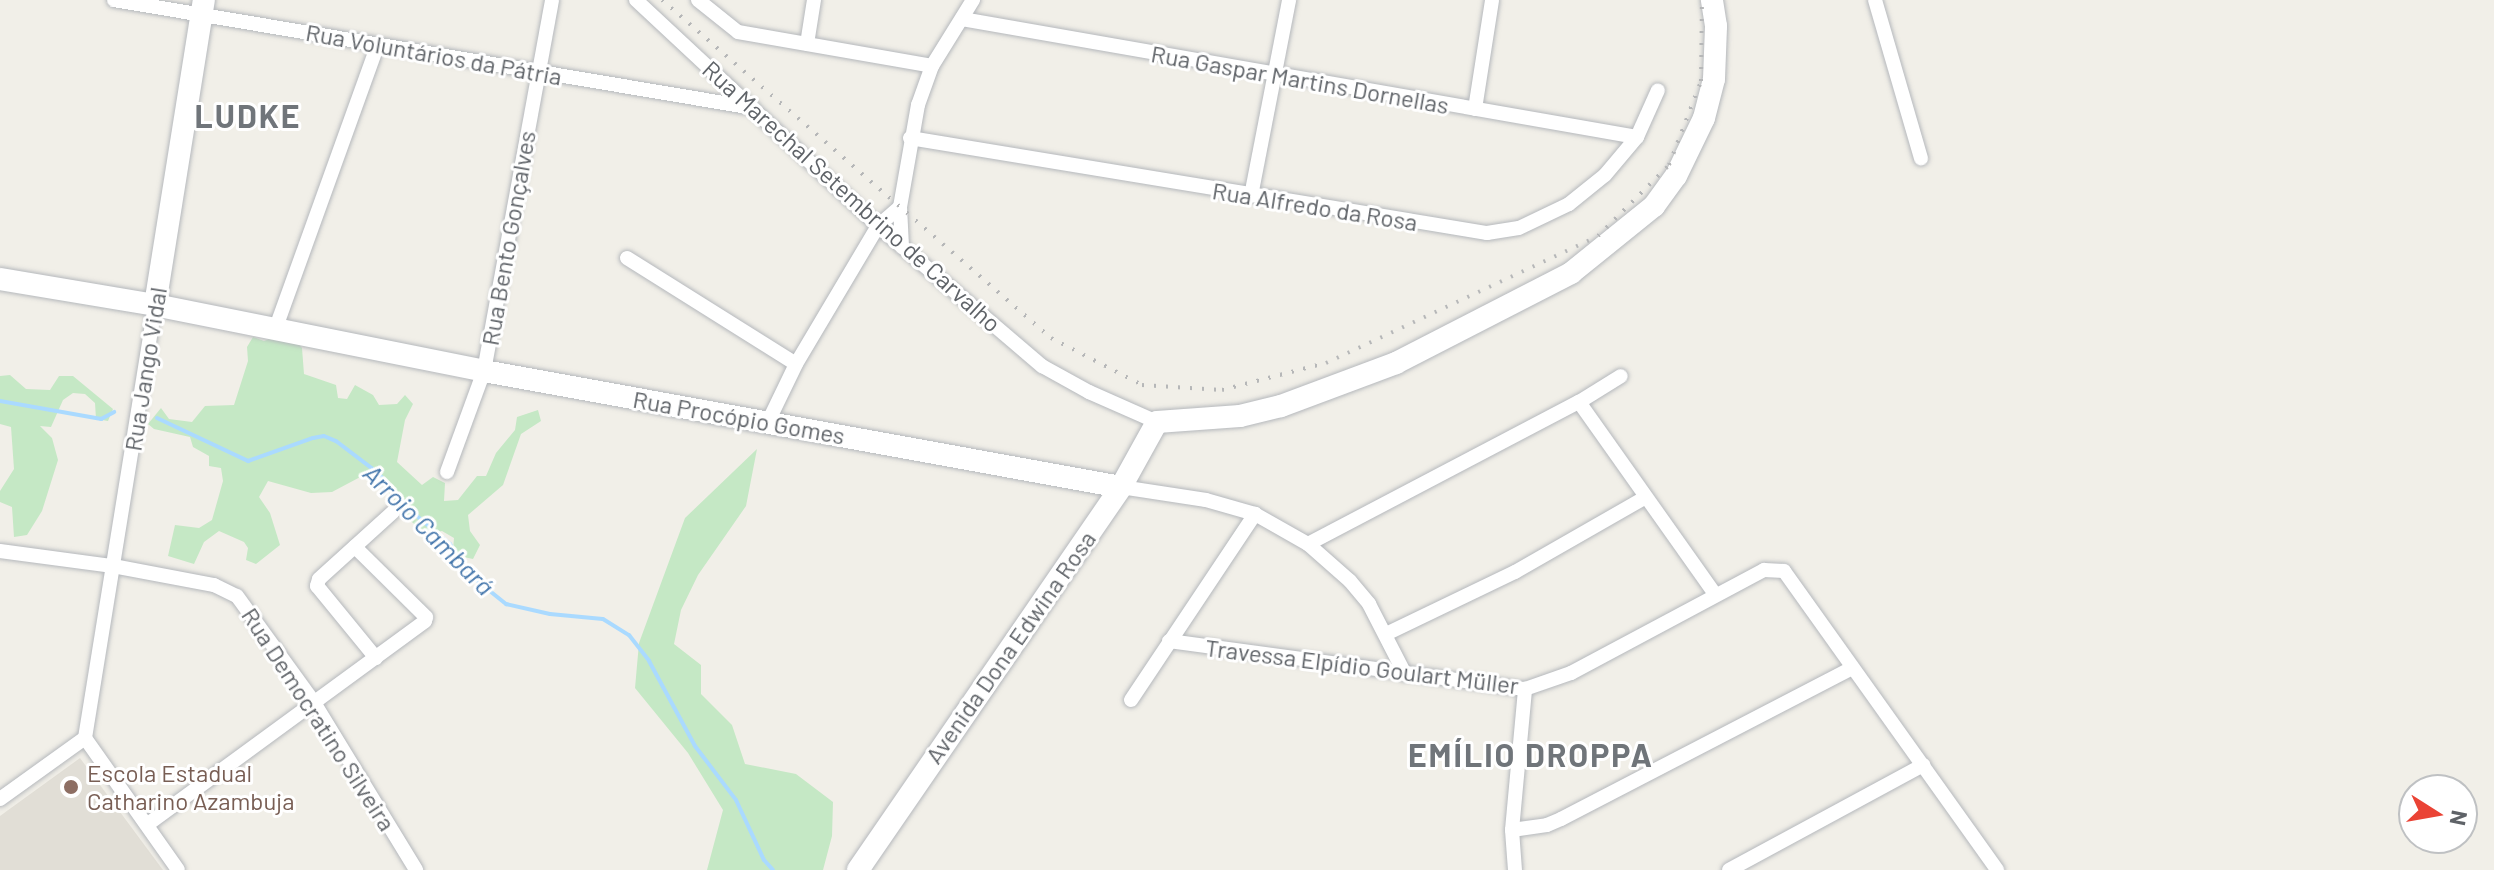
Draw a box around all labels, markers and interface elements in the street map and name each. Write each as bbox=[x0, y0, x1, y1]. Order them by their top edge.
street label: Rua Voluntários da Pátria bbox=[304, 17, 564, 91]
street label: Rua Gaspar Martins Dornellas bbox=[1149, 39, 1451, 119]
street label: Rua Marechal Setembrino de Carvalho bbox=[697, 54, 1007, 338]
district label: LUDKE bbox=[195, 96, 301, 134]
street label: Rua Bento Gonçalves bbox=[475, 128, 541, 348]
street label: Rua Alfredo da Rosa bbox=[1210, 176, 1420, 236]
street label: Rua Jango Vidal bbox=[118, 285, 172, 453]
street label: Rua Procópio Gomes bbox=[631, 384, 847, 450]
water label: Arroio Cambará bbox=[357, 457, 501, 601]
street label: Avenida Dona Edwina Rosa bbox=[919, 525, 1101, 769]
street label: Rua Democratino Silveira bbox=[236, 602, 402, 836]
street label: Travessa Elpídio Goulart Müller bbox=[1204, 632, 1520, 700]
district label: EMÍLIO DROPPA bbox=[1408, 735, 1654, 773]
place label: Escola Estadual Catharino Azambuja bbox=[87, 759, 294, 815]
north arrow bbox=[2398, 774, 2478, 854]
marker: Escola Estadual Catharino Azambuja bbox=[62, 778, 80, 796]
text: N bbox=[2445, 809, 2474, 828]

